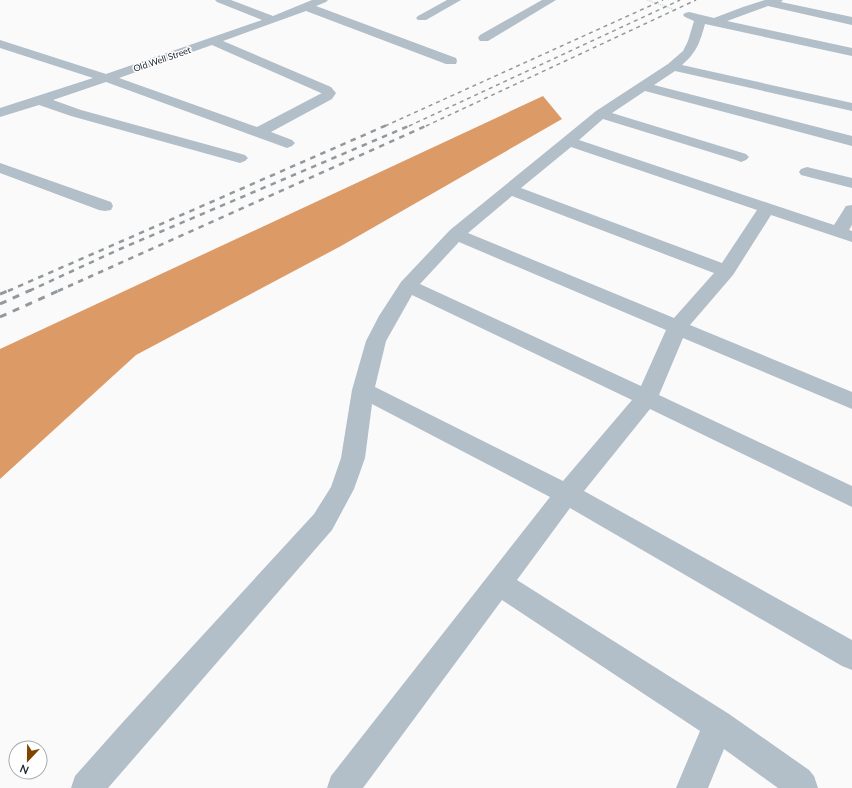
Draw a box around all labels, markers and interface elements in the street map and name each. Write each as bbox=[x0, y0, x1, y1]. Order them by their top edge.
street label: Old Well Street bbox=[132, 44, 193, 74]
north arrow bbox=[8, 740, 48, 780]
text: N bbox=[18, 762, 30, 777]

